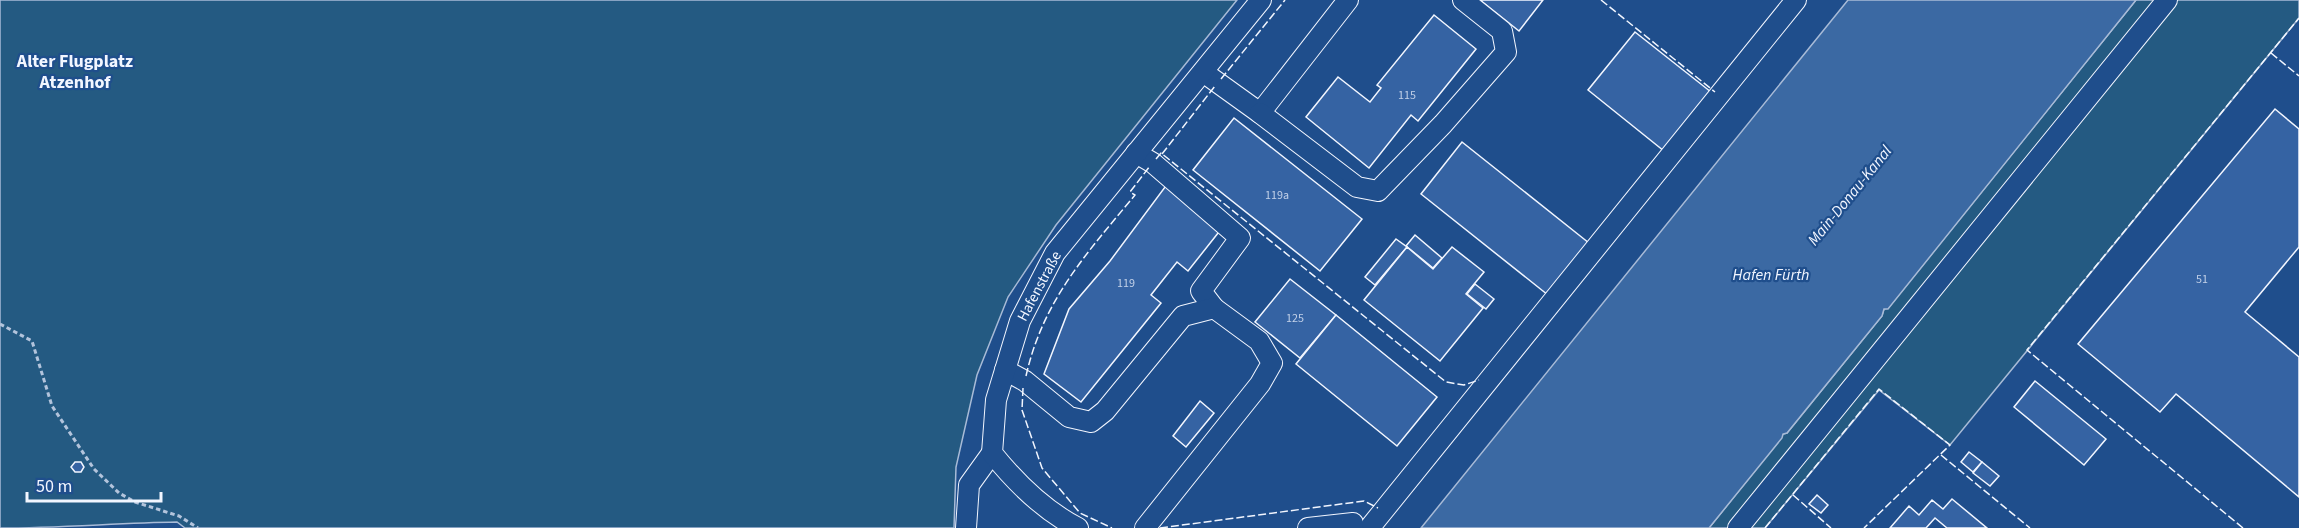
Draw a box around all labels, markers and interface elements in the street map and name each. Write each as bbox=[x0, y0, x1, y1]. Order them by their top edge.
district label: Alter Flugplatz Atzenhof bbox=[16, 49, 133, 95]
house number: 115 bbox=[1398, 87, 1416, 104]
water label: Main-Donau-Kanal bbox=[1803, 141, 1897, 250]
house number: 119a bbox=[1265, 187, 1289, 204]
street label: Hafenstraße bbox=[1012, 247, 1067, 325]
water label: Hafen Fürth bbox=[1733, 264, 1809, 286]
house number: 51 bbox=[2196, 271, 2208, 288]
house number: 119 bbox=[1117, 275, 1135, 292]
house number: 125 bbox=[1286, 310, 1304, 327]
scale bar bbox=[27, 465, 160, 503]
text: 50 m bbox=[36, 474, 72, 499]

